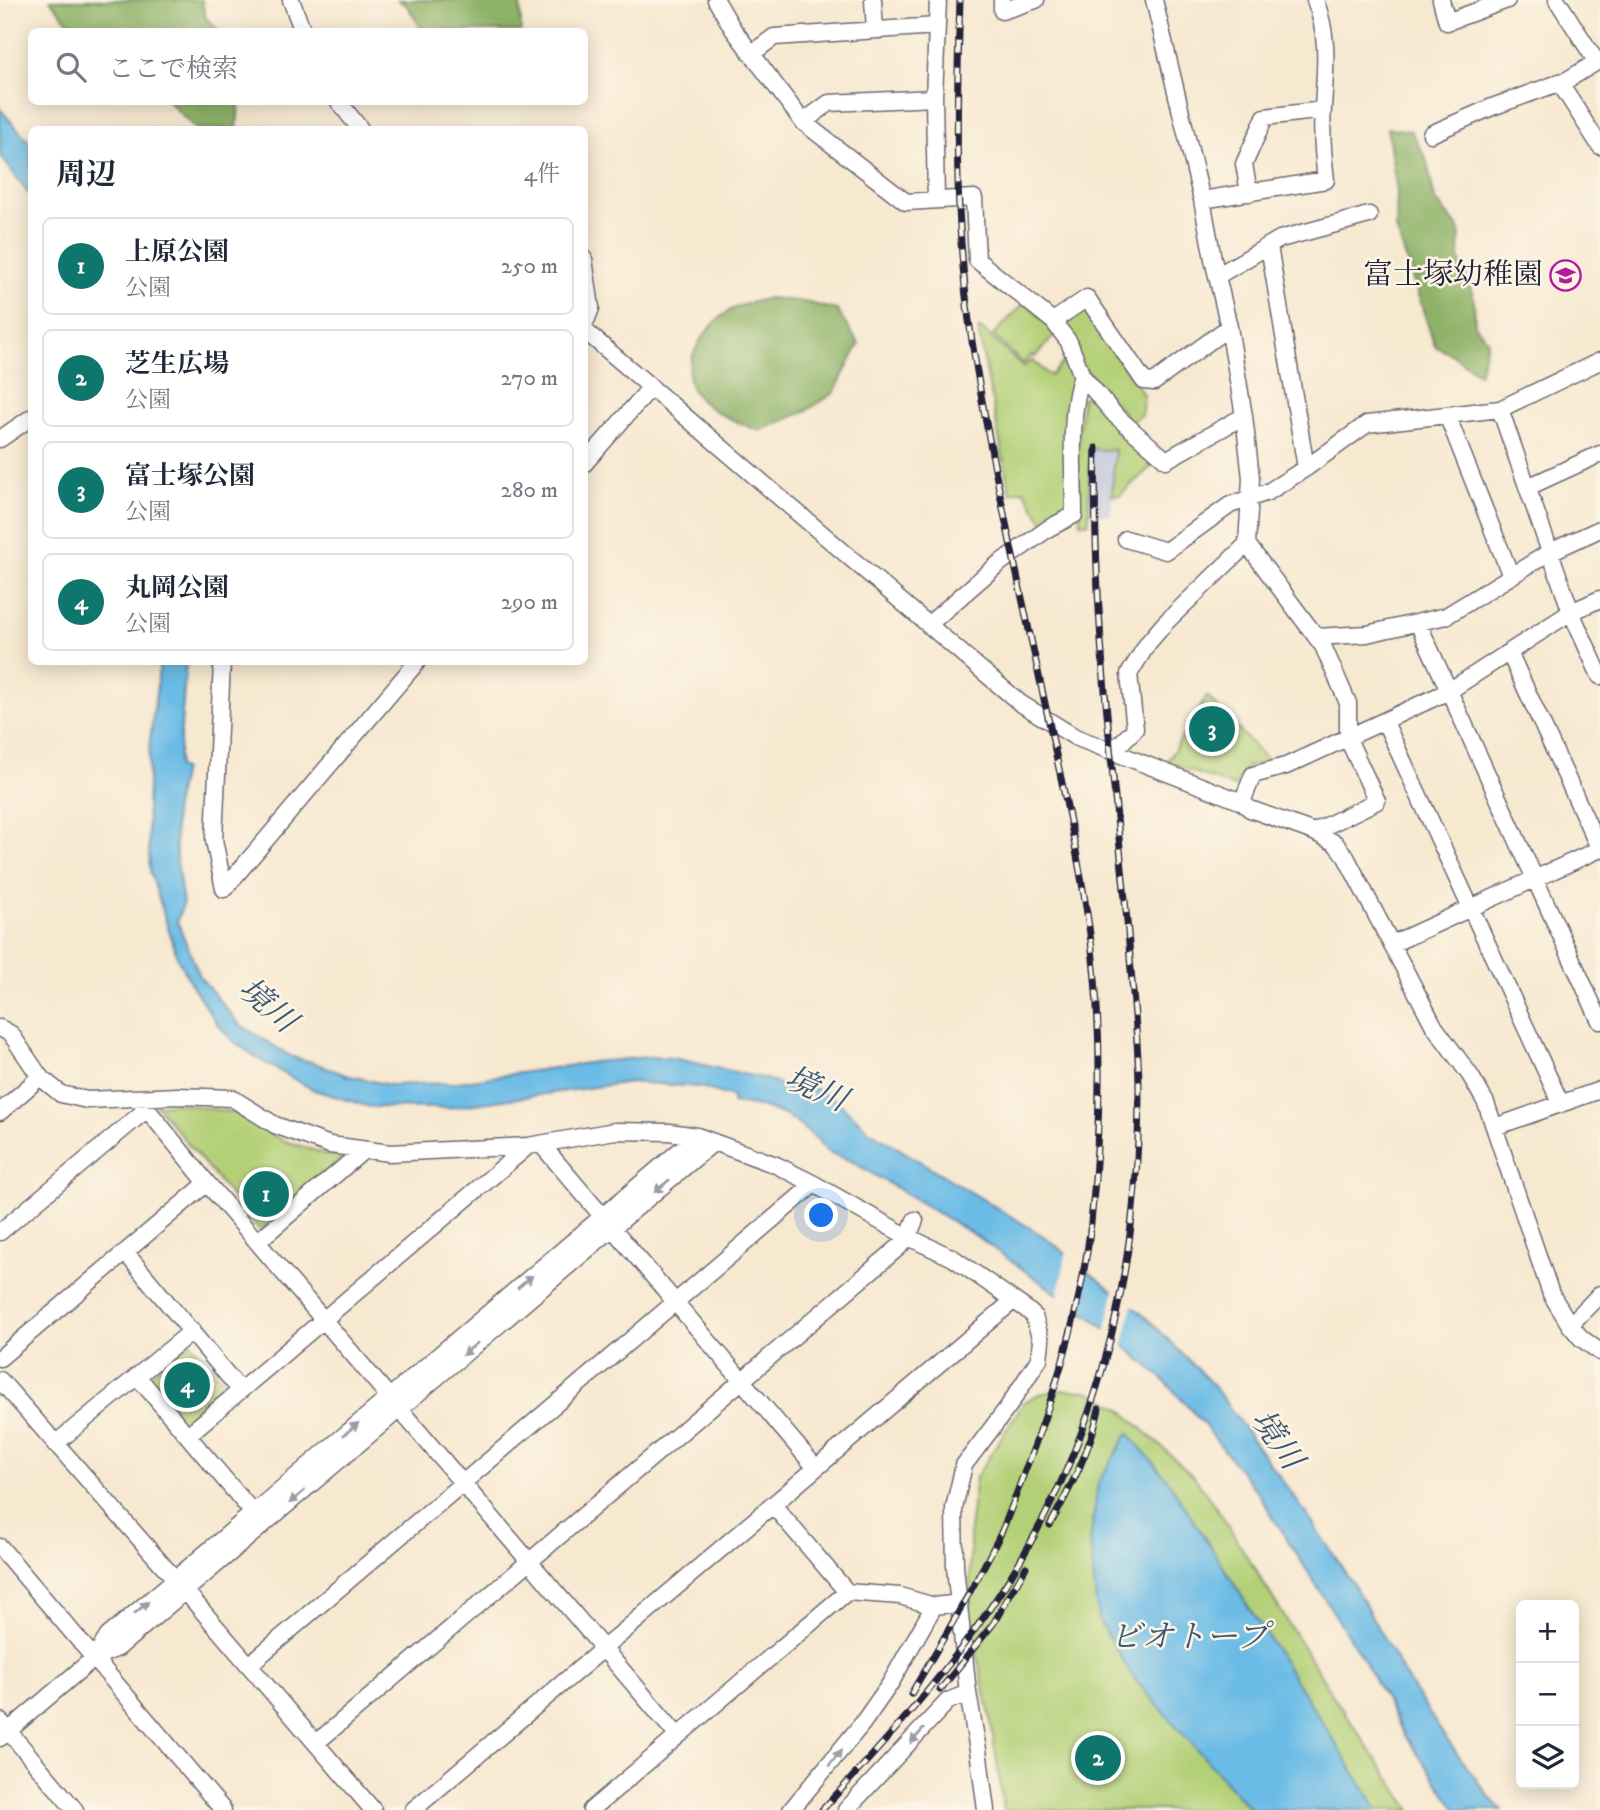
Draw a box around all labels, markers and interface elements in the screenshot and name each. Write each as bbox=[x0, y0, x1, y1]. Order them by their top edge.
search box bbox=[28, 28, 588, 105]
icon: search bbox=[52, 48, 90, 86]
text: ここで検索 bbox=[108, 53, 238, 86]
text: 周辺 bbox=[56, 157, 116, 194]
text: 4件 bbox=[524, 160, 560, 189]
text: 上原公園 bbox=[125, 236, 229, 269]
text: 1 bbox=[77, 252, 85, 281]
text: 250 m bbox=[501, 252, 558, 281]
place label: 富士塚幼稚園 bbox=[1363, 257, 1543, 294]
school or university icon: 富士塚幼稚園 bbox=[1549, 258, 1583, 292]
text: 公園 bbox=[125, 274, 171, 303]
text: 芝生広場 bbox=[125, 348, 229, 381]
text: 2 bbox=[75, 364, 87, 393]
text: 270 m bbox=[501, 364, 558, 393]
text: 公園 bbox=[125, 386, 171, 415]
text: 富士塚公園 bbox=[125, 460, 255, 493]
text: 3 bbox=[77, 476, 85, 505]
text: 280 m bbox=[501, 476, 558, 505]
text: 公園 bbox=[125, 498, 171, 527]
text: 丸岡公園 bbox=[125, 572, 229, 605]
text: 4 bbox=[74, 588, 88, 617]
text: 290 m bbox=[501, 588, 558, 617]
text: 公園 bbox=[125, 610, 171, 639]
pin: 3 bbox=[1189, 703, 1235, 755]
water label: 境川 bbox=[230, 970, 307, 1044]
water label: 境川 bbox=[779, 1059, 856, 1123]
pin: 1 bbox=[243, 1168, 289, 1220]
one-way arrow bbox=[653, 1178, 671, 1194]
your location bbox=[804, 1198, 838, 1232]
one-way arrow bbox=[516, 1274, 534, 1290]
one-way arrow bbox=[461, 1341, 479, 1357]
pin: 4 bbox=[164, 1359, 210, 1411]
water label: 境川 bbox=[1241, 1402, 1312, 1480]
one-way arrow bbox=[343, 1422, 360, 1437]
one-way arrow bbox=[288, 1489, 305, 1504]
map controls bbox=[1516, 1600, 1579, 1789]
button: + bbox=[1516, 1600, 1579, 1663]
one-way arrow bbox=[132, 1601, 149, 1616]
water label: ビオトープ bbox=[1110, 1618, 1274, 1658]
button: − bbox=[1516, 1663, 1579, 1726]
button: layers bbox=[1516, 1726, 1579, 1789]
one-way arrow bbox=[909, 1727, 925, 1744]
pin: 2 bbox=[1075, 1732, 1121, 1784]
one-way arrow bbox=[828, 1750, 843, 1768]

